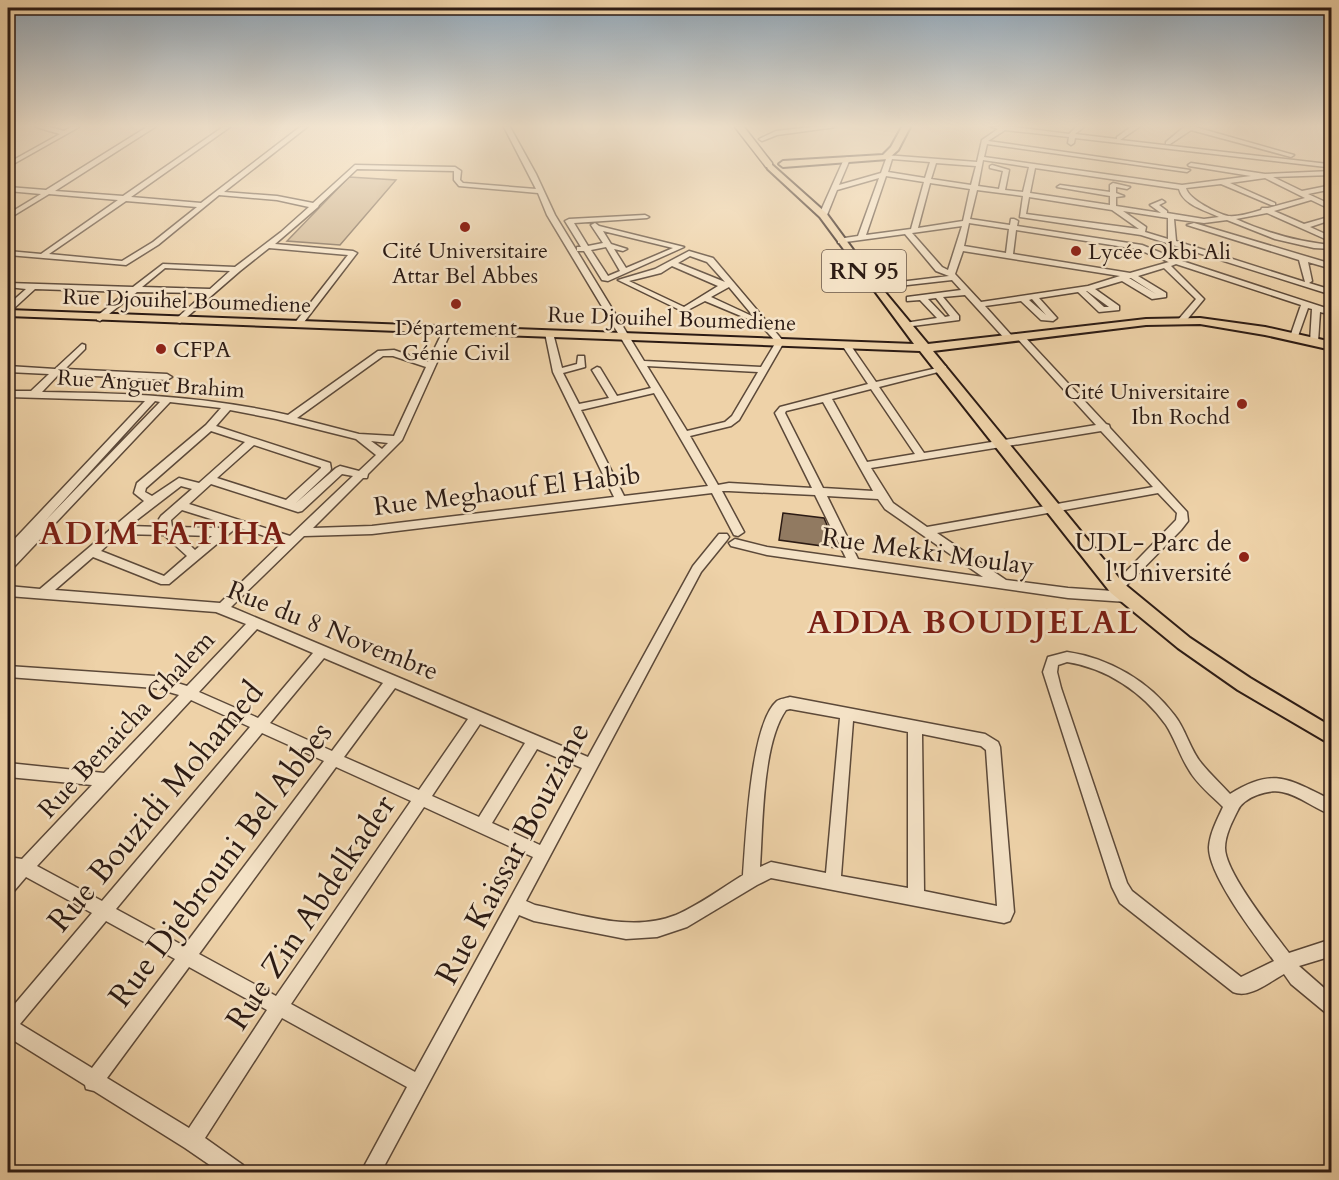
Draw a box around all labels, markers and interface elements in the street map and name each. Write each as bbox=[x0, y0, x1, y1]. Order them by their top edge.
marker: Cité Universitaire Attar Bel Abbes bbox=[458, 220, 472, 234]
place label: Cité Universitaire Attar Bel Abbes bbox=[382, 236, 548, 291]
place label: Lycée Okbi Ali bbox=[1088, 237, 1231, 267]
marker: Lycée Okbi Ali bbox=[1069, 244, 1083, 258]
road number: RN 95 bbox=[822, 250, 906, 292]
street label: Rue Djouihel Boumediene bbox=[62, 282, 312, 320]
marker: Département Génie Civil bbox=[449, 297, 463, 311]
street label: Rue Djouihel Boumediene bbox=[547, 300, 797, 338]
place label: Département Génie Civil bbox=[395, 313, 517, 368]
place label: CFPA bbox=[173, 335, 231, 365]
marker: CFPA bbox=[154, 342, 168, 356]
street label: Rue Anguet Brahim bbox=[56, 362, 246, 406]
place label: Cité Universitaire Ibn Rochd bbox=[1064, 377, 1230, 432]
marker: Cité Universitaire Ibn Rochd bbox=[1235, 397, 1249, 411]
street label: Rue Meghaouf El Habib bbox=[372, 457, 642, 524]
district label: ADIM FATIHA bbox=[39, 512, 287, 556]
street label: Rue Mekki Moulay bbox=[820, 519, 1037, 584]
place label: UDL- Parc de l'Université bbox=[1075, 525, 1232, 590]
marker: UDL- Parc de l'Université bbox=[1237, 550, 1251, 564]
street label: Rue du 8 Novembre bbox=[222, 572, 444, 689]
district label: ADDA BOUDJELAL bbox=[807, 601, 1139, 645]
street label: Rue Benaicha Ghalem bbox=[30, 623, 223, 826]
street label: Rue Bouzidi Mohamed bbox=[38, 672, 274, 941]
street label: Rue Djebrouni Bel Abbes bbox=[99, 713, 343, 1017]
street label: Rue Kaissar Bouziane bbox=[425, 714, 601, 992]
street label: Rue Zin Abdelkader bbox=[216, 786, 406, 1039]

